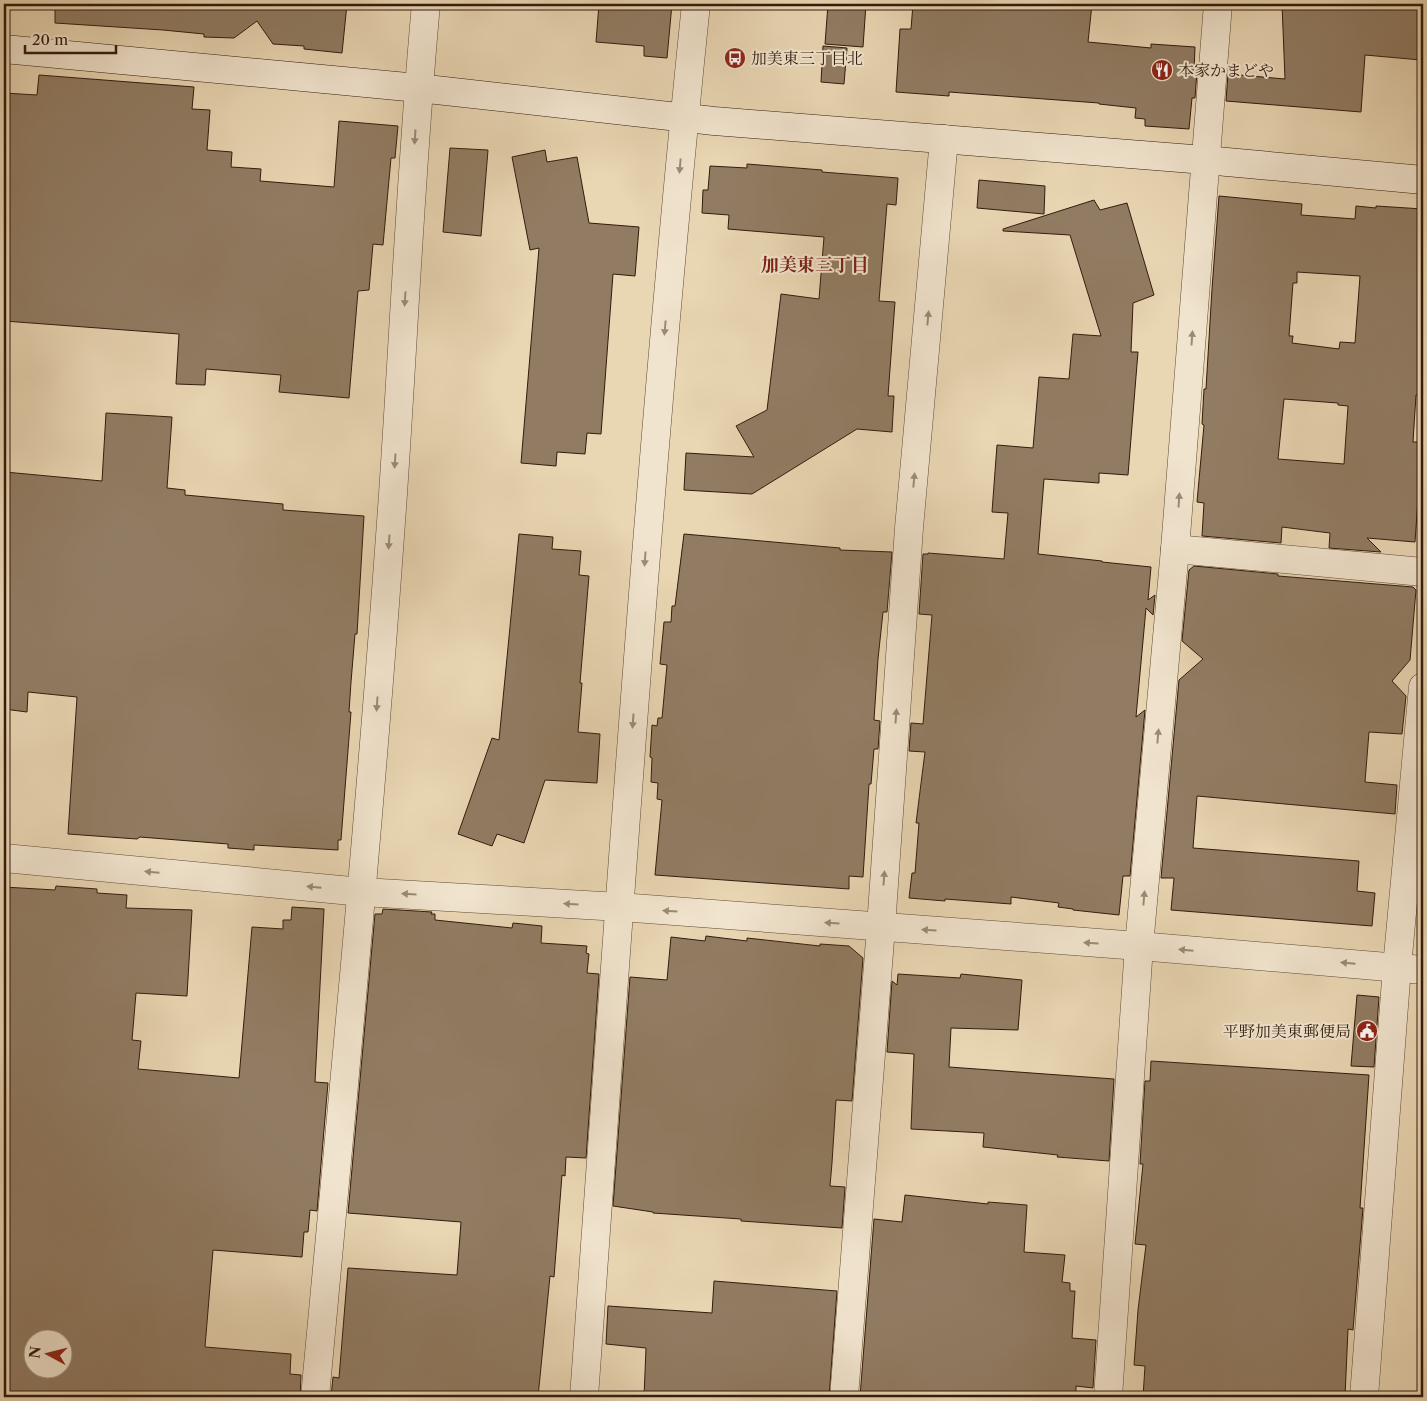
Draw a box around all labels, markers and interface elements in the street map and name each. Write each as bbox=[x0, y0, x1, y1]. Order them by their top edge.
scale bar bbox=[25, 22, 116, 54]
text: 20 m bbox=[32, 30, 68, 49]
bus stop icon: 加美東三丁目北 bbox=[723, 46, 747, 70]
place label: 加美東三丁目北 bbox=[751, 48, 863, 68]
restaurant icon: 本家かまどや bbox=[1150, 58, 1174, 82]
place label: 本家かまどや bbox=[1178, 60, 1274, 80]
one-way arrow bbox=[411, 129, 419, 145]
one-way arrow bbox=[675, 158, 683, 174]
district label: 加美東三丁目 bbox=[761, 254, 869, 276]
one-way arrow bbox=[401, 292, 409, 308]
one-way arrow bbox=[924, 309, 932, 325]
one-way arrow bbox=[661, 320, 669, 336]
one-way arrow bbox=[1188, 330, 1196, 346]
one-way arrow bbox=[391, 454, 399, 470]
one-way arrow bbox=[910, 471, 918, 487]
one-way arrow bbox=[1175, 492, 1183, 508]
one-way arrow bbox=[385, 534, 393, 550]
one-way arrow bbox=[641, 551, 649, 567]
one-way arrow bbox=[372, 696, 380, 712]
one-way arrow bbox=[892, 708, 900, 724]
one-way arrow bbox=[629, 713, 637, 729]
one-way arrow bbox=[1155, 728, 1163, 744]
one-way arrow bbox=[144, 867, 160, 875]
one-way arrow bbox=[881, 870, 889, 886]
one-way arrow bbox=[306, 883, 322, 891]
one-way arrow bbox=[1140, 889, 1148, 905]
one-way arrow bbox=[400, 890, 416, 898]
one-way arrow bbox=[563, 899, 579, 907]
one-way arrow bbox=[662, 906, 678, 914]
one-way arrow bbox=[824, 919, 840, 927]
one-way arrow bbox=[920, 926, 936, 934]
one-way arrow bbox=[1082, 938, 1098, 946]
one-way arrow bbox=[1178, 946, 1194, 954]
one-way arrow bbox=[1340, 959, 1356, 967]
public building icon: 平野加美東郵便局 bbox=[1355, 1019, 1379, 1043]
place label: 平野加美東郵便局 bbox=[1223, 1021, 1351, 1041]
north arrow bbox=[22, 1328, 72, 1378]
text: N bbox=[25, 1345, 45, 1360]

